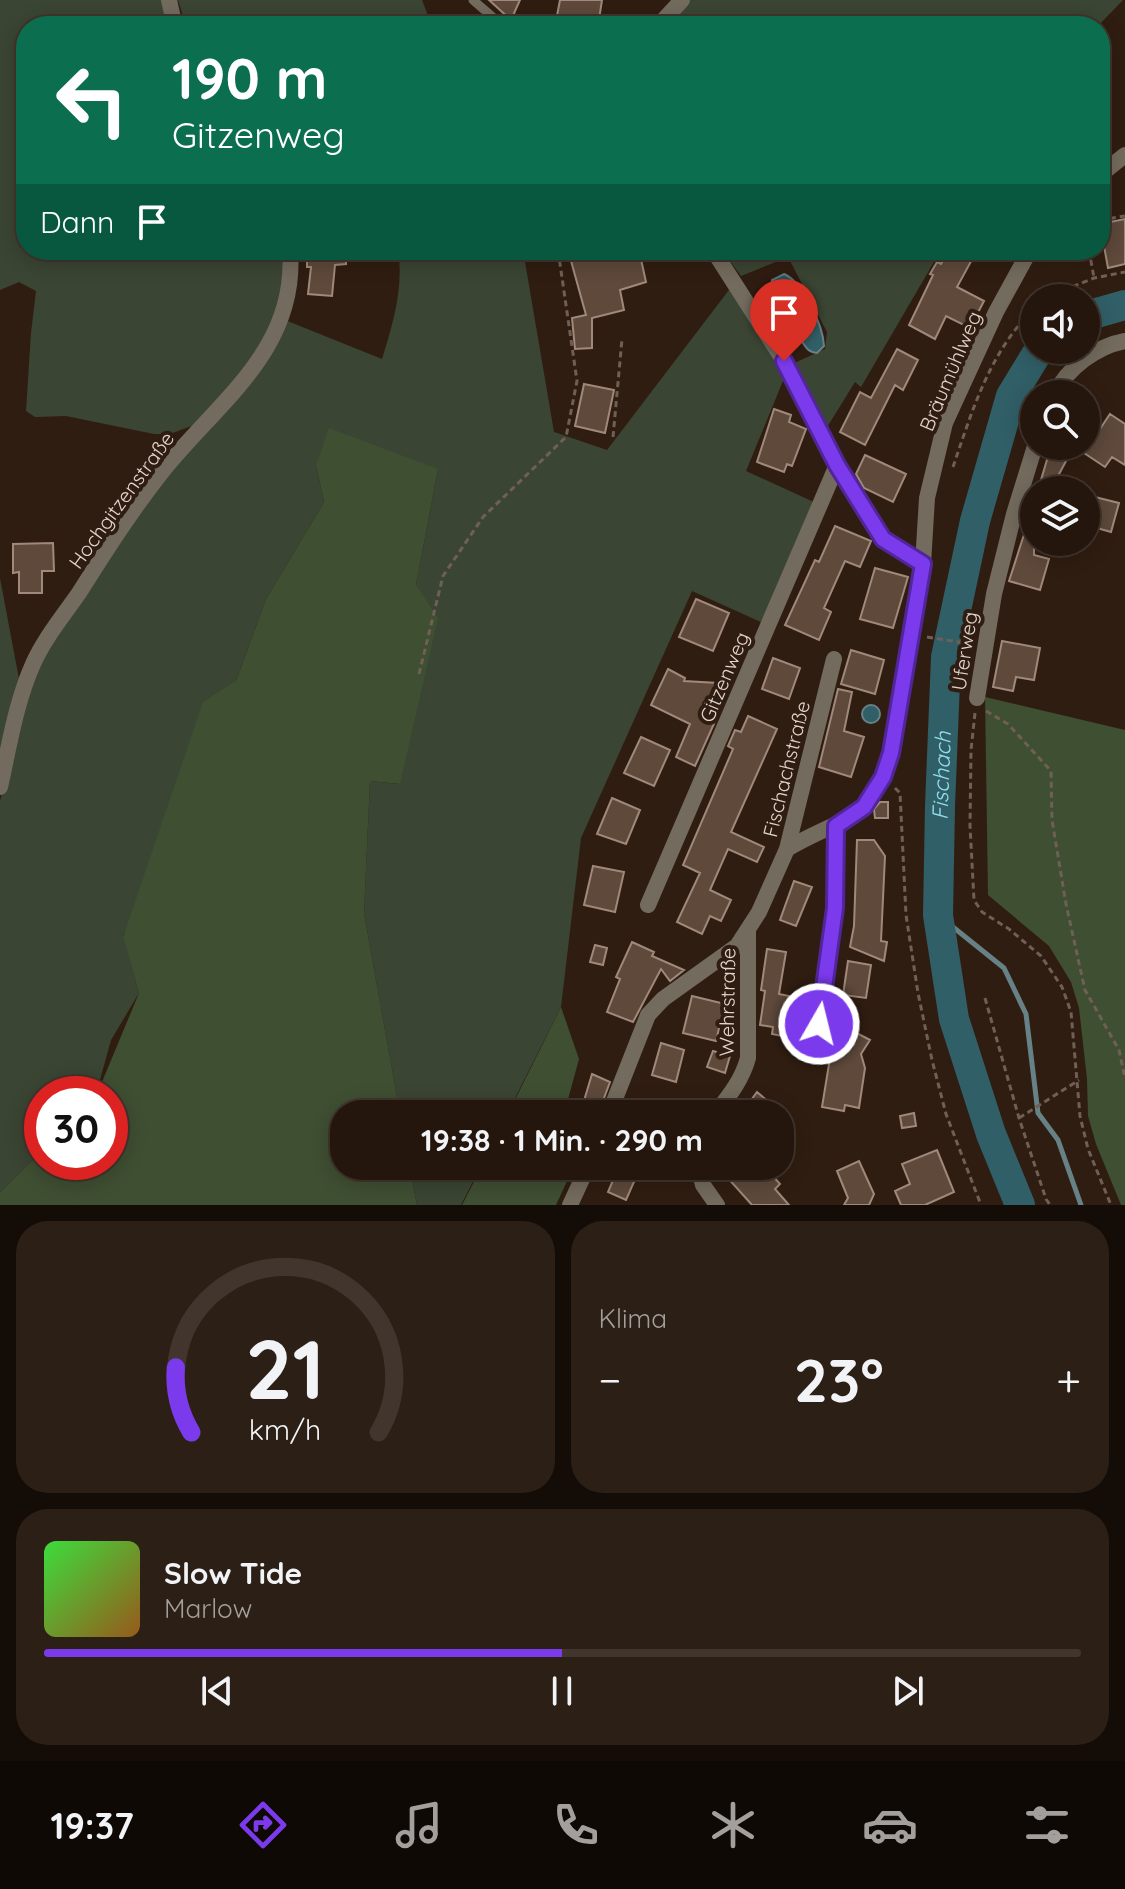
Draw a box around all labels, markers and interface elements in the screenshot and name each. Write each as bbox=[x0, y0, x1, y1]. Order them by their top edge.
text: 190 m bbox=[172, 43, 327, 113]
icon: left bbox=[40, 48, 144, 152]
text: Gitzenweg bbox=[172, 112, 345, 157]
icon: arrive bbox=[130, 200, 174, 244]
text: Dann bbox=[40, 203, 114, 241]
pin bbox=[750, 279, 818, 361]
map controls bbox=[1020, 284, 1100, 556]
button: sound bbox=[1020, 284, 1100, 364]
icon: arrive bbox=[762, 291, 806, 335]
street label: Bräumühlweg bbox=[914, 307, 986, 435]
button: search bbox=[1020, 380, 1100, 460]
street label: Hochgitzenstraße bbox=[63, 427, 179, 573]
button: layers bbox=[1020, 476, 1100, 556]
street label: Uferweg bbox=[945, 610, 983, 692]
street label: Gitzenweg bbox=[694, 628, 754, 726]
street label: Fischachstraße bbox=[757, 698, 815, 840]
water label: Fischach bbox=[926, 730, 957, 820]
street label: Wehrstraße bbox=[714, 948, 740, 1056]
position arrow bbox=[777, 982, 861, 1066]
speed limit sign: 30 bbox=[24, 1076, 128, 1180]
text: 19:38 · 1 Min. · 290 m bbox=[421, 1121, 703, 1159]
text: Klima bbox=[599, 1302, 667, 1335]
text: 21 bbox=[245, 1316, 325, 1420]
text: 23° bbox=[794, 1342, 884, 1417]
text: − bbox=[599, 1352, 621, 1407]
text: + bbox=[1056, 1352, 1081, 1407]
text: km/h bbox=[249, 1411, 322, 1447]
text: Slow Tide bbox=[164, 1554, 302, 1592]
text: Marlow bbox=[164, 1592, 252, 1625]
icon: previous bbox=[195, 1669, 239, 1713]
icon: pause bbox=[540, 1669, 584, 1713]
icon: next bbox=[886, 1669, 930, 1713]
icon: directions bbox=[235, 1797, 291, 1853]
icon: music bbox=[391, 1797, 447, 1853]
icon: phone bbox=[548, 1797, 604, 1853]
icon: climate bbox=[705, 1797, 761, 1853]
icon: car bbox=[862, 1797, 918, 1853]
icon: filters bbox=[1019, 1797, 1075, 1853]
text: 19:37 bbox=[50, 1803, 134, 1848]

